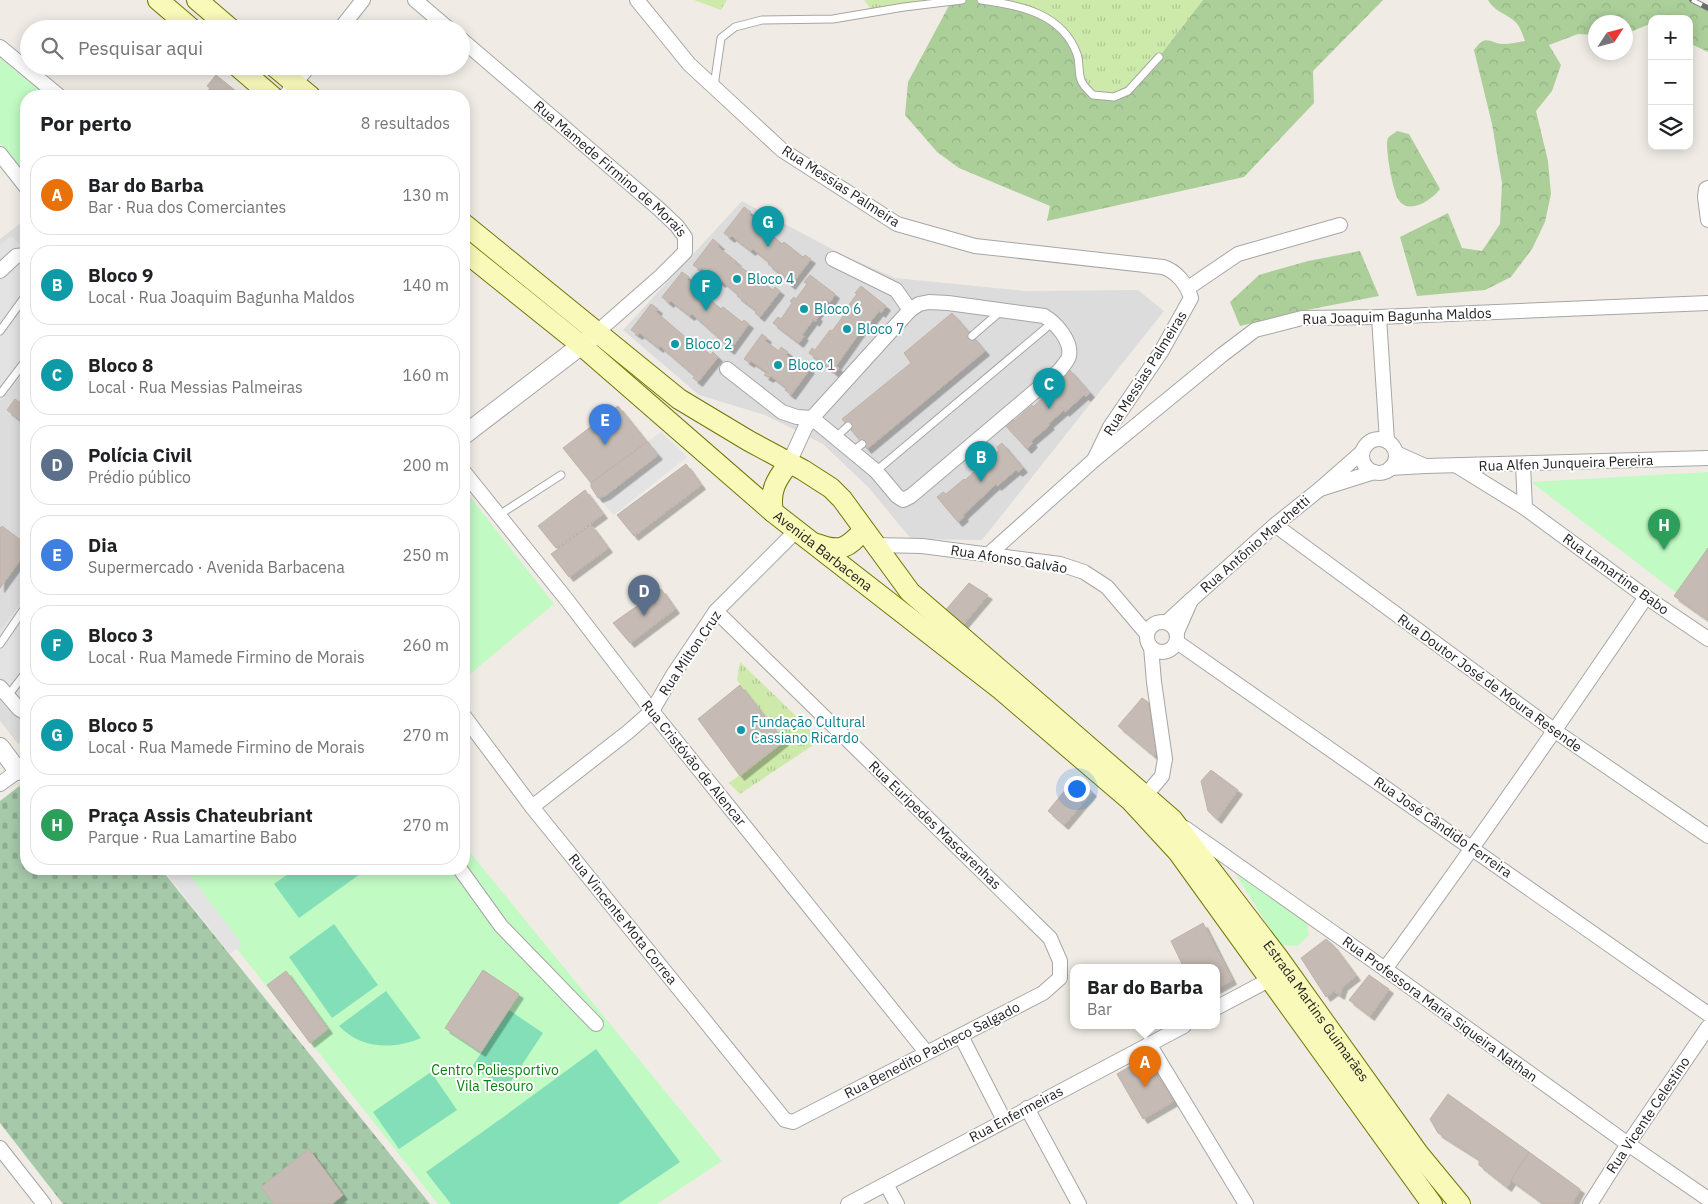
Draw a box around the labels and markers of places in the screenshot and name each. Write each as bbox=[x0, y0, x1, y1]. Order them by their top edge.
pin: G bbox=[752, 206, 784, 247]
pin: F bbox=[690, 270, 722, 311]
place label: Bloco 4 bbox=[747, 270, 794, 288]
marker: Bloco 4 bbox=[731, 273, 743, 285]
place label: Bloco 6 bbox=[814, 300, 861, 318]
marker: Bloco 6 bbox=[798, 303, 810, 315]
place label: Bloco 7 bbox=[857, 320, 904, 338]
marker: Bloco 7 bbox=[841, 323, 853, 335]
place label: Bloco 2 bbox=[685, 335, 732, 353]
marker: Bloco 2 bbox=[669, 338, 681, 350]
place label: Bloco 1 bbox=[788, 356, 835, 374]
marker: Bloco 1 bbox=[772, 359, 784, 371]
pin: C bbox=[1033, 368, 1065, 409]
pin: E bbox=[589, 404, 621, 445]
pin: B bbox=[965, 441, 997, 482]
pin: H bbox=[1648, 509, 1680, 550]
pin: D bbox=[628, 575, 660, 616]
place label: Fundação Cultural Cassiano Ricardo bbox=[751, 713, 865, 747]
marker: Fundação Cultural Cassiano Ricardo bbox=[735, 724, 747, 736]
pin: A bbox=[1129, 1046, 1161, 1087]

